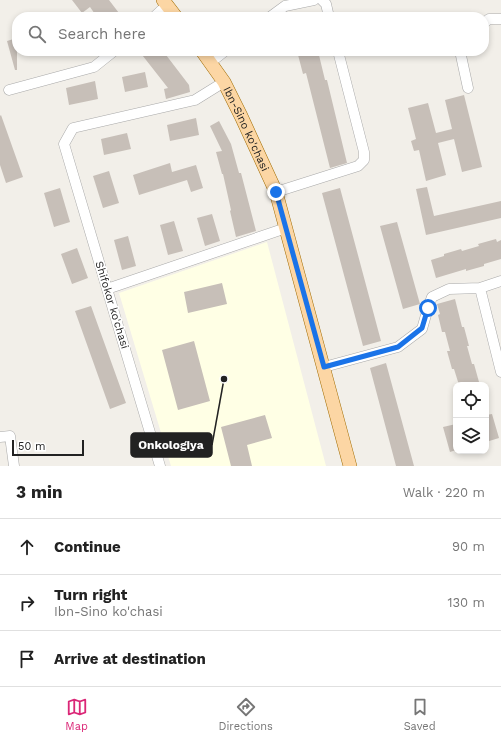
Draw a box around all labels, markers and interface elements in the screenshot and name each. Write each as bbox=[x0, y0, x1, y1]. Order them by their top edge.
search box bbox=[12, 12, 489, 56]
icon: search bbox=[26, 23, 48, 45]
text: Search here bbox=[58, 25, 146, 43]
street label: Ibn-Sino ko'chasi bbox=[221, 84, 272, 173]
route end bbox=[267, 183, 285, 201]
street label: Shifokor ko'chasi bbox=[92, 260, 132, 350]
route start bbox=[419, 299, 437, 317]
map controls bbox=[453, 382, 489, 454]
button: locate bbox=[453, 382, 489, 418]
button: layers bbox=[453, 418, 489, 454]
callout: Onkologiya bbox=[131, 433, 212, 457]
scale bar bbox=[12, 438, 84, 457]
text: Onkologiya bbox=[138, 438, 204, 452]
text: 50 m bbox=[18, 440, 45, 453]
text: 3 min bbox=[16, 482, 62, 502]
text: Walk · 220 m bbox=[403, 485, 485, 500]
icon: ahead bbox=[16, 536, 38, 558]
text: Continue bbox=[54, 538, 121, 556]
text: 90 m bbox=[452, 539, 485, 554]
text: Turn right bbox=[54, 586, 127, 604]
icon: right bbox=[16, 592, 38, 614]
text: 130 m bbox=[447, 595, 485, 610]
text: Ibn-Sino ko'chasi bbox=[54, 604, 163, 619]
icon: arrive bbox=[16, 648, 38, 670]
text: Arrive at destination bbox=[54, 650, 206, 668]
tab: Map bbox=[65, 696, 88, 733]
tab: Directions bbox=[219, 696, 273, 733]
tab: Saved bbox=[404, 696, 436, 733]

